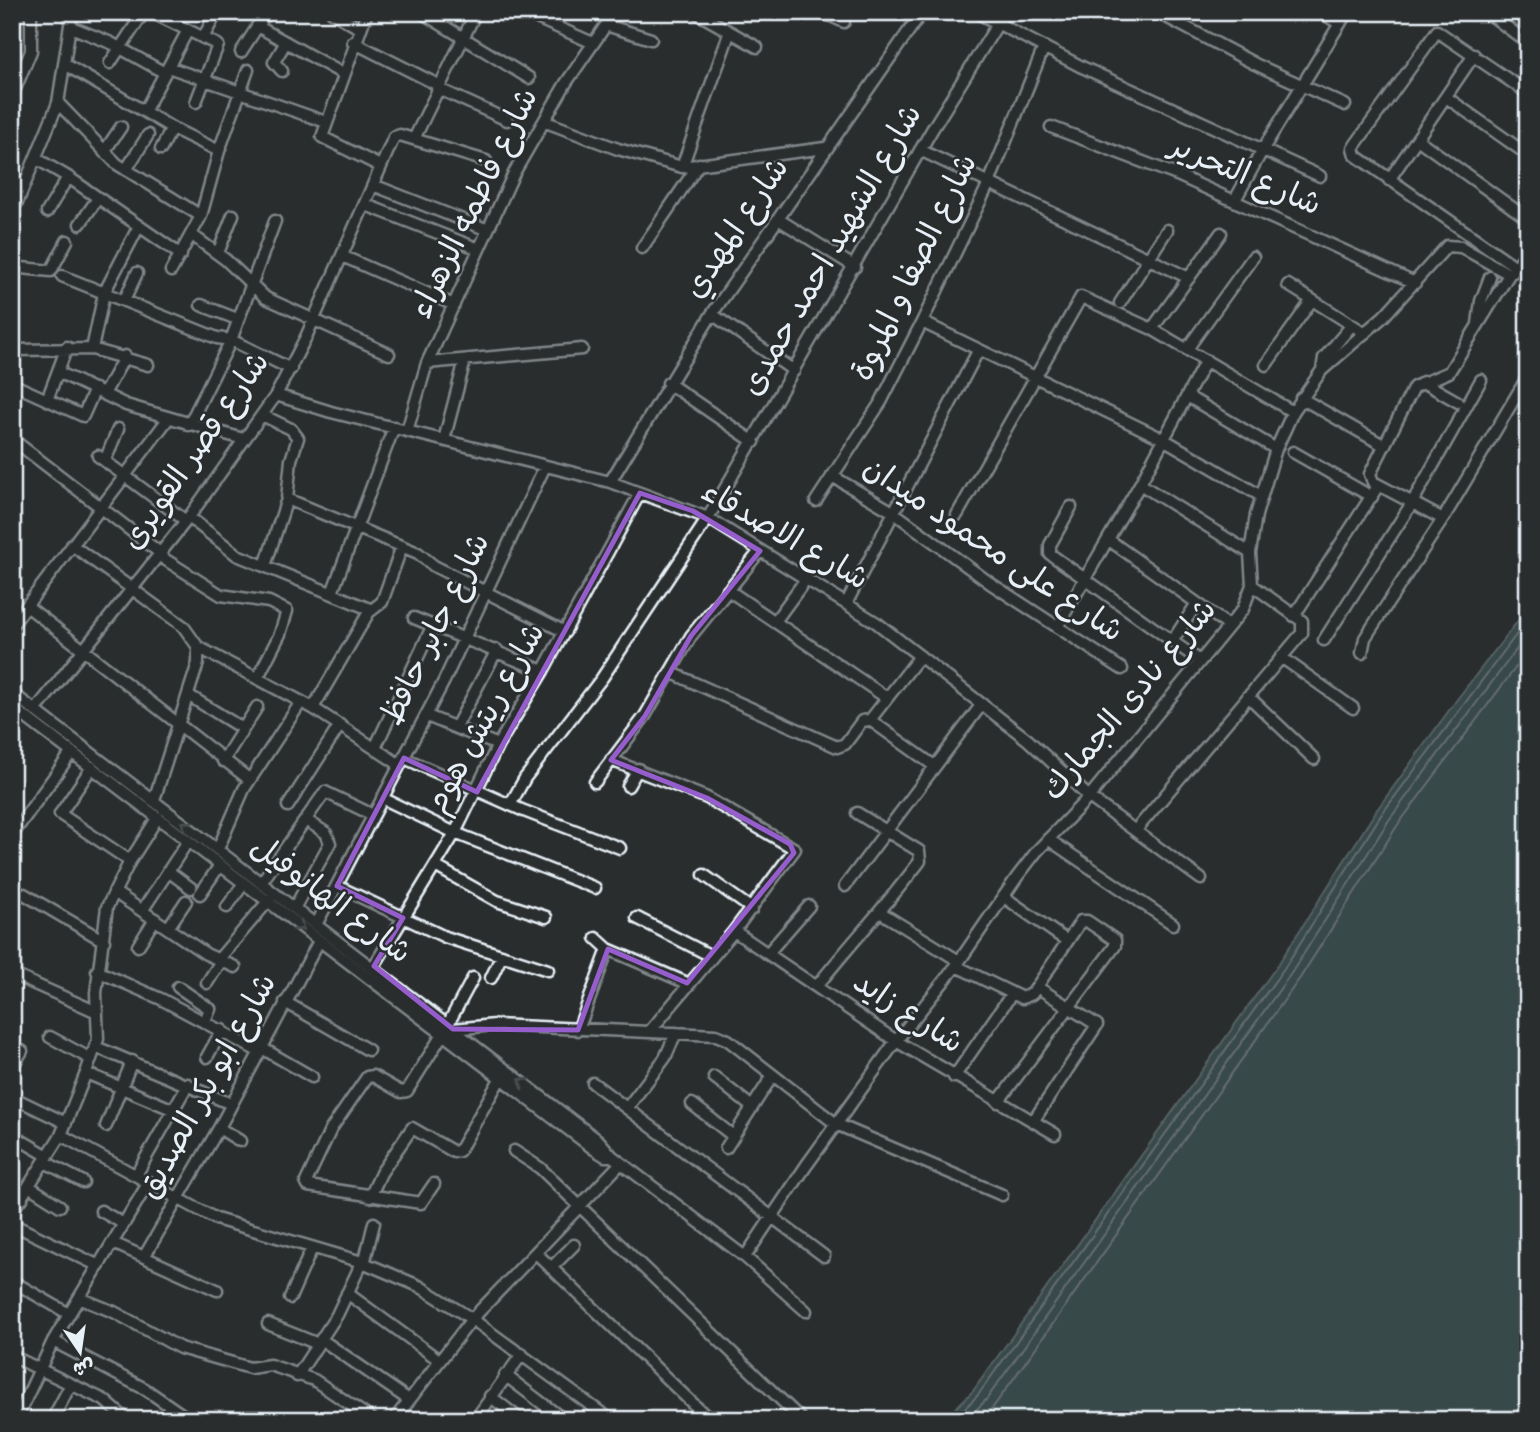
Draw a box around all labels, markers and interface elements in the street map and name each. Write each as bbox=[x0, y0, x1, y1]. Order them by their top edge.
street label: شارع فاطمه الزهراء bbox=[400, 81, 552, 327]
street label: شارع الشهيد احمد حمدى bbox=[730, 96, 936, 406]
street label: شارع التحرير bbox=[1159, 123, 1328, 230]
street label: شارع الصفا و المروة bbox=[841, 146, 991, 390]
street label: شارع المهدي bbox=[673, 149, 803, 309]
street label: شارع قصر القويرى bbox=[111, 343, 283, 561]
street label: شارع على محمود ميدان bbox=[852, 446, 1132, 656]
street label: شارع الاصدقاء bbox=[691, 470, 877, 604]
street label: شارع جابر حافظ bbox=[370, 526, 504, 734]
street label: شارع نادى الجمارك bbox=[1032, 590, 1230, 812]
street label: شارع ريتش هوم bbox=[415, 615, 559, 823]
one-way arrow bbox=[181, 821, 194, 833]
street label: شارع الهانوفيل bbox=[240, 825, 420, 977]
one-way arrow bbox=[292, 918, 305, 931]
street label: شارع زايد bbox=[842, 961, 972, 1067]
street label: شارع ابو بكر الصديق bbox=[127, 965, 291, 1209]
one-way arrow bbox=[518, 1078, 530, 1091]
north arrow bbox=[46, 1316, 116, 1386]
text: ش bbox=[70, 1351, 96, 1382]

